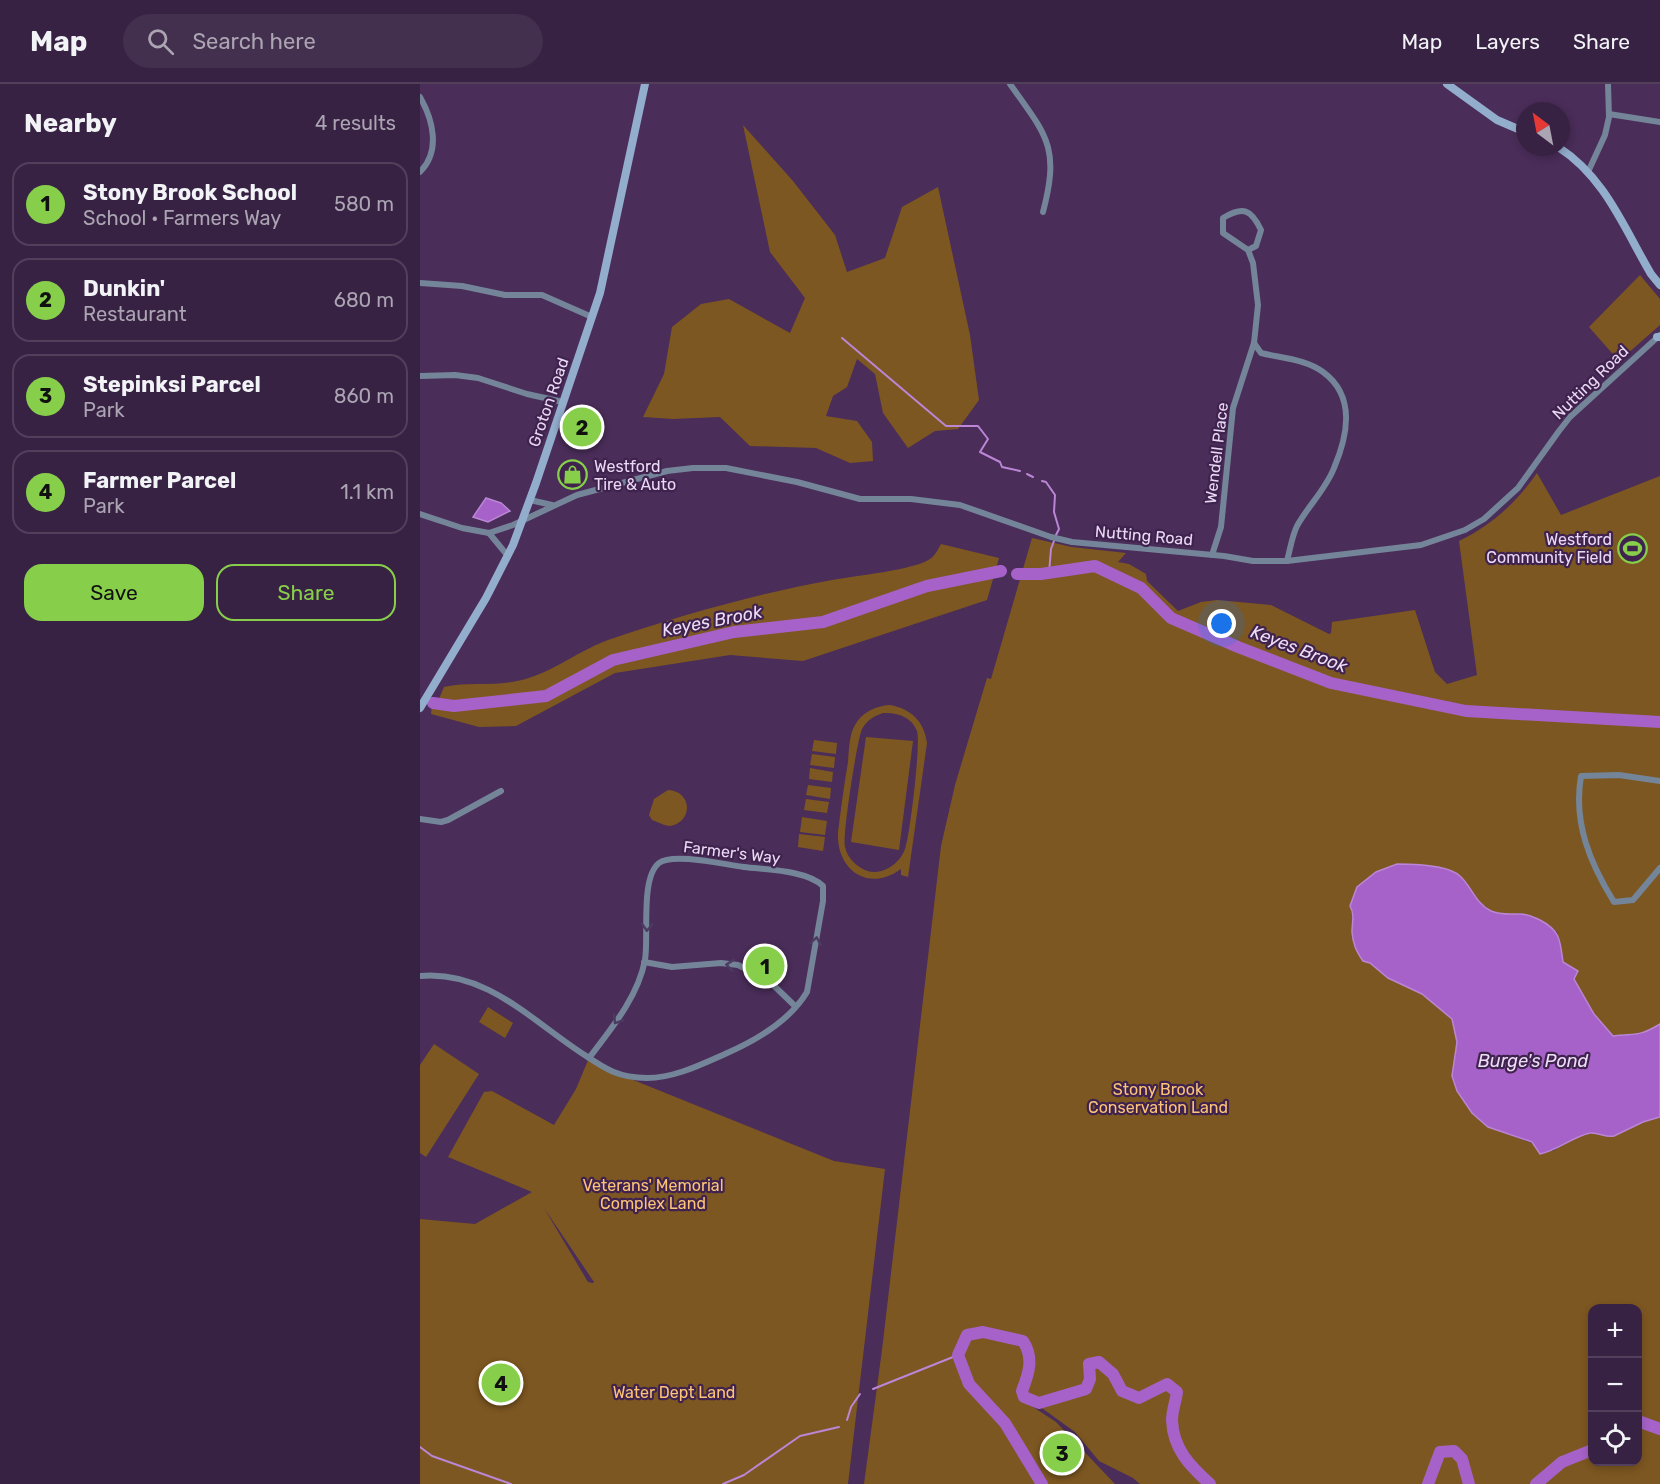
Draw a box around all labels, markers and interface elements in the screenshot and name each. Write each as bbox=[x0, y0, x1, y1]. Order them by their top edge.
search box bbox=[123, 14, 543, 68]
text: Map bbox=[30, 25, 87, 58]
icon: search bbox=[144, 25, 177, 58]
text: Search here bbox=[192, 28, 316, 55]
text: Map bbox=[1401, 29, 1442, 54]
text: Layers bbox=[1475, 29, 1540, 54]
text: Share bbox=[1573, 29, 1630, 54]
north arrow bbox=[1516, 102, 1570, 156]
text: Nearby bbox=[24, 108, 117, 139]
text: 4 results bbox=[315, 111, 396, 135]
text: Stony Brook School bbox=[83, 179, 297, 206]
text: 1 bbox=[41, 192, 50, 216]
text: 580 m bbox=[334, 192, 394, 216]
text: School · Farmers Way bbox=[83, 206, 281, 230]
text: Dunkin' bbox=[83, 275, 165, 302]
text: 2 bbox=[39, 288, 52, 312]
text: 680 m bbox=[334, 288, 394, 312]
text: Restaurant bbox=[83, 302, 187, 326]
street label: Nutting Road bbox=[1548, 341, 1632, 423]
street label: Groton Road bbox=[524, 355, 573, 449]
text: Stepinksi Parcel bbox=[83, 371, 261, 398]
text: 3 bbox=[39, 384, 52, 408]
text: 860 m bbox=[334, 384, 394, 408]
text: Park bbox=[83, 398, 125, 422]
street label: Wendell Place bbox=[1201, 401, 1232, 505]
pin: 2 bbox=[562, 404, 602, 450]
place label: Westford Tire & Auto bbox=[594, 457, 676, 494]
shop icon: Westford Tire & Auto bbox=[557, 459, 589, 491]
text: Farmer Parcel bbox=[83, 467, 236, 494]
text: 4 bbox=[39, 480, 52, 504]
text: 1.1 km bbox=[340, 480, 394, 504]
text: Park bbox=[83, 494, 125, 518]
street label: Nutting Road bbox=[1094, 522, 1194, 549]
place label: Westford Community Field bbox=[1486, 530, 1612, 567]
sports icon: Westford Community Field bbox=[1617, 532, 1649, 564]
button: Save bbox=[24, 564, 204, 621]
button: Share bbox=[216, 564, 396, 621]
water label: Keyes Brook bbox=[660, 600, 765, 641]
your location bbox=[1207, 609, 1236, 638]
water label: Keyes Brook bbox=[1248, 621, 1351, 678]
street label: Farmer's Way bbox=[682, 837, 782, 868]
one-way arrow bbox=[640, 922, 653, 931]
one-way arrow bbox=[809, 936, 822, 946]
pin: 1 bbox=[746, 944, 784, 988]
one-way arrow bbox=[725, 959, 734, 971]
one-way arrow bbox=[613, 1013, 624, 1024]
water label: Burge's Pond bbox=[1478, 1050, 1589, 1072]
park label: Stony Brook Conservation Land bbox=[1088, 1080, 1228, 1117]
park label: Veterans' Memorial Complex Land bbox=[582, 1176, 724, 1213]
map controls bbox=[1588, 1304, 1642, 1466]
button: + bbox=[1588, 1304, 1642, 1358]
button: − bbox=[1588, 1358, 1642, 1412]
pin: 4 bbox=[482, 1360, 520, 1406]
park label: Water Dept Land bbox=[613, 1383, 735, 1402]
button: locate bbox=[1588, 1412, 1642, 1466]
pin: 3 bbox=[1042, 1430, 1082, 1476]

